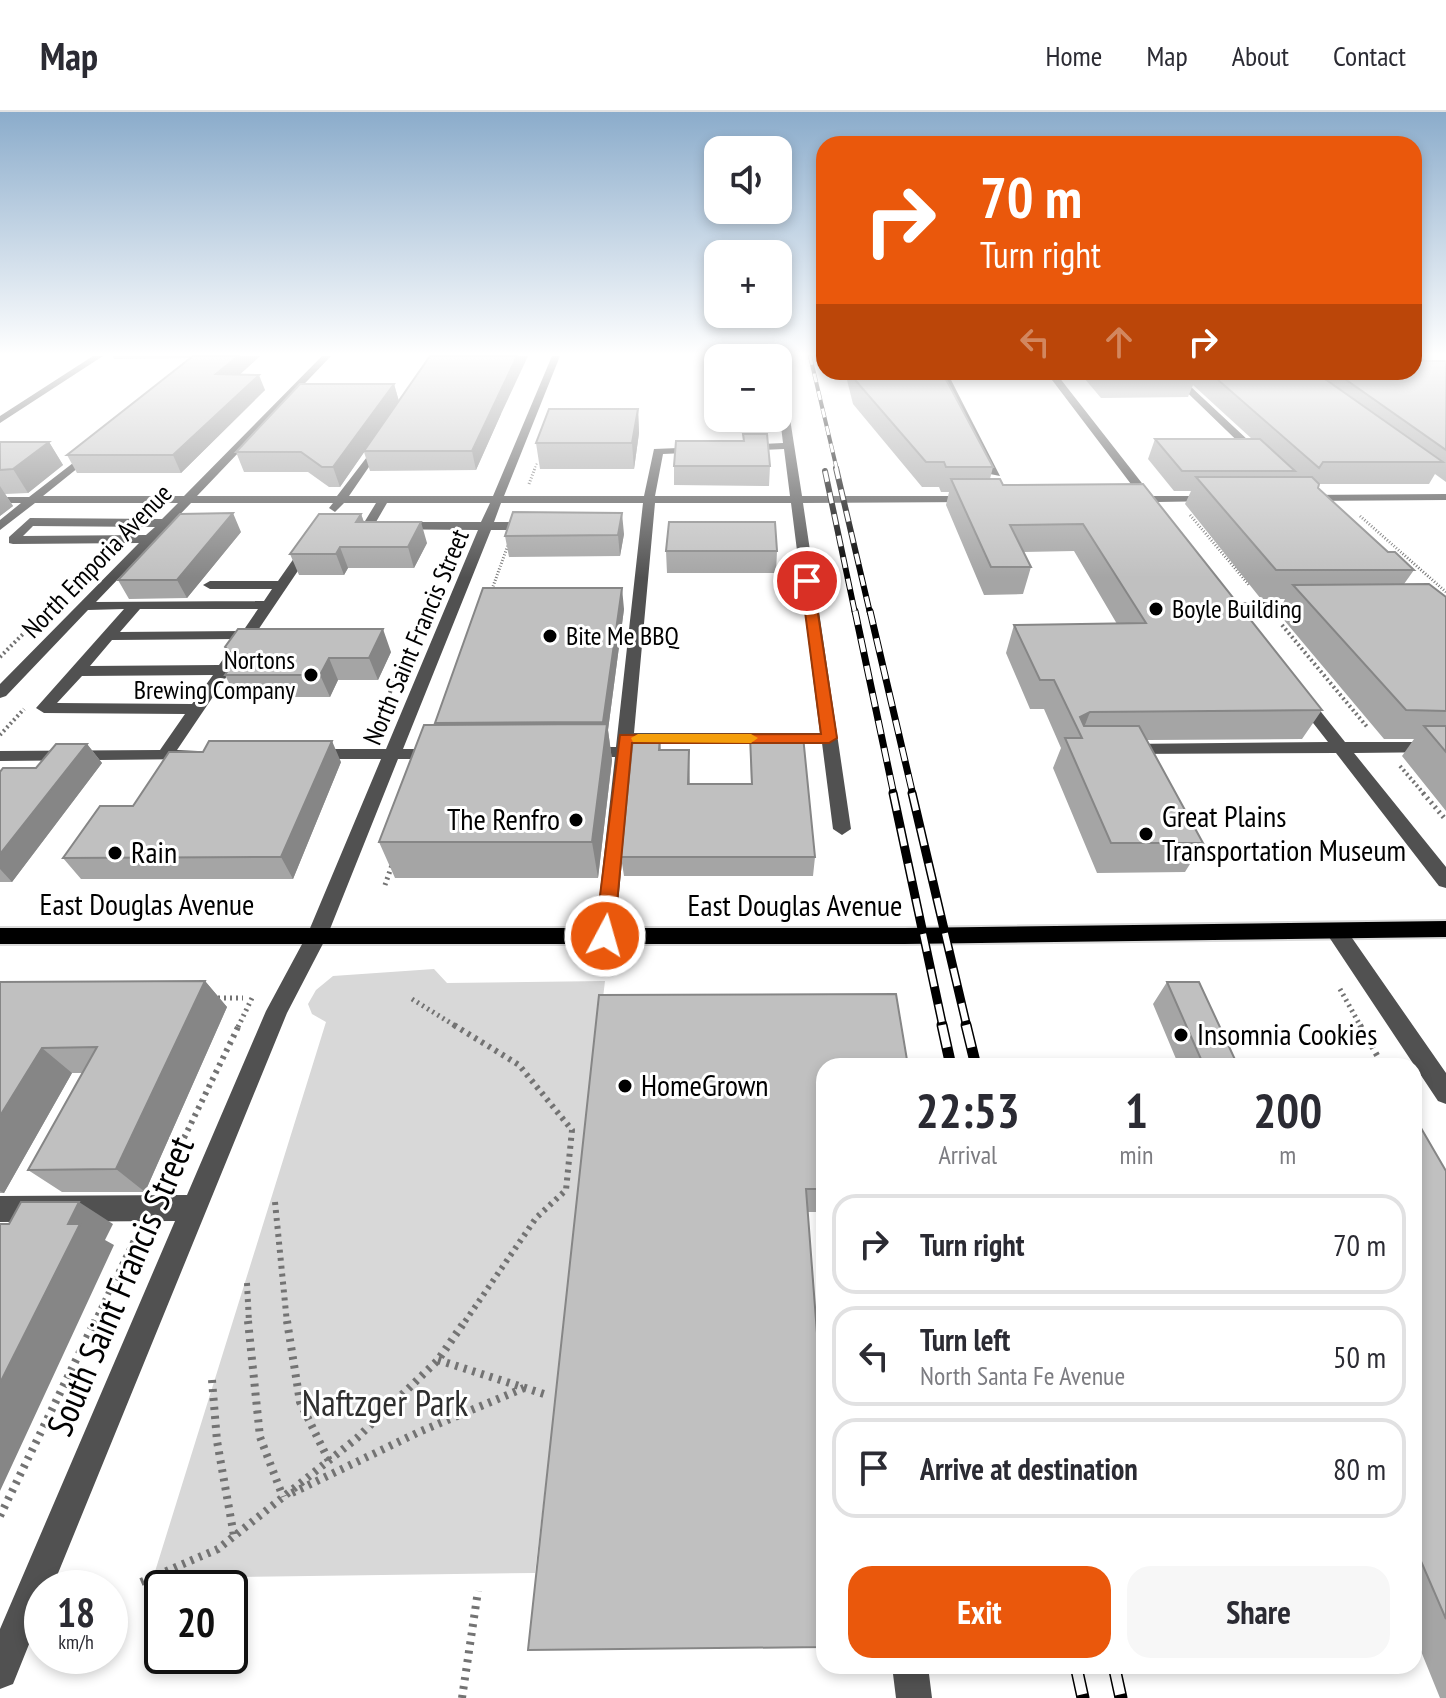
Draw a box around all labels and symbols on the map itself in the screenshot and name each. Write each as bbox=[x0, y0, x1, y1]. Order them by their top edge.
street label: North Emporia Avenue bbox=[15, 477, 178, 645]
street label: North Saint Francis Street bbox=[355, 524, 476, 750]
pin bbox=[773, 547, 841, 615]
place label: Boyle Building bbox=[1172, 592, 1302, 625]
marker: Boyle Building bbox=[1147, 600, 1165, 618]
place label: Bite Me BBQ bbox=[566, 619, 679, 652]
marker: Bite Me BBQ bbox=[541, 627, 559, 645]
place label: Nortons Brewing Company bbox=[134, 643, 295, 706]
marker: Nortons Brewing Company bbox=[302, 666, 320, 684]
place label: Great Plains Transportation Museum bbox=[1162, 796, 1406, 869]
place label: The Renfro bbox=[447, 799, 560, 838]
marker: The Renfro bbox=[567, 811, 585, 829]
marker: Great Plains Transportation Museum bbox=[1137, 825, 1155, 843]
place label: Rain bbox=[131, 832, 177, 871]
marker: Rain bbox=[106, 844, 124, 862]
street label: East Douglas Avenue bbox=[40, 884, 254, 923]
street label: East Douglas Avenue bbox=[688, 885, 902, 924]
position arrow bbox=[563, 894, 647, 978]
place label: Insomnia Cookies bbox=[1197, 1014, 1377, 1053]
marker: Insomnia Cookies bbox=[1172, 1026, 1190, 1044]
place label: HomeGrown bbox=[641, 1065, 769, 1104]
marker: HomeGrown bbox=[616, 1077, 634, 1095]
street label: South Saint Francis Street bbox=[35, 1129, 204, 1443]
park label: Naftzger Park bbox=[302, 1379, 468, 1426]
speed limit sign: 20 bbox=[144, 1570, 248, 1674]

